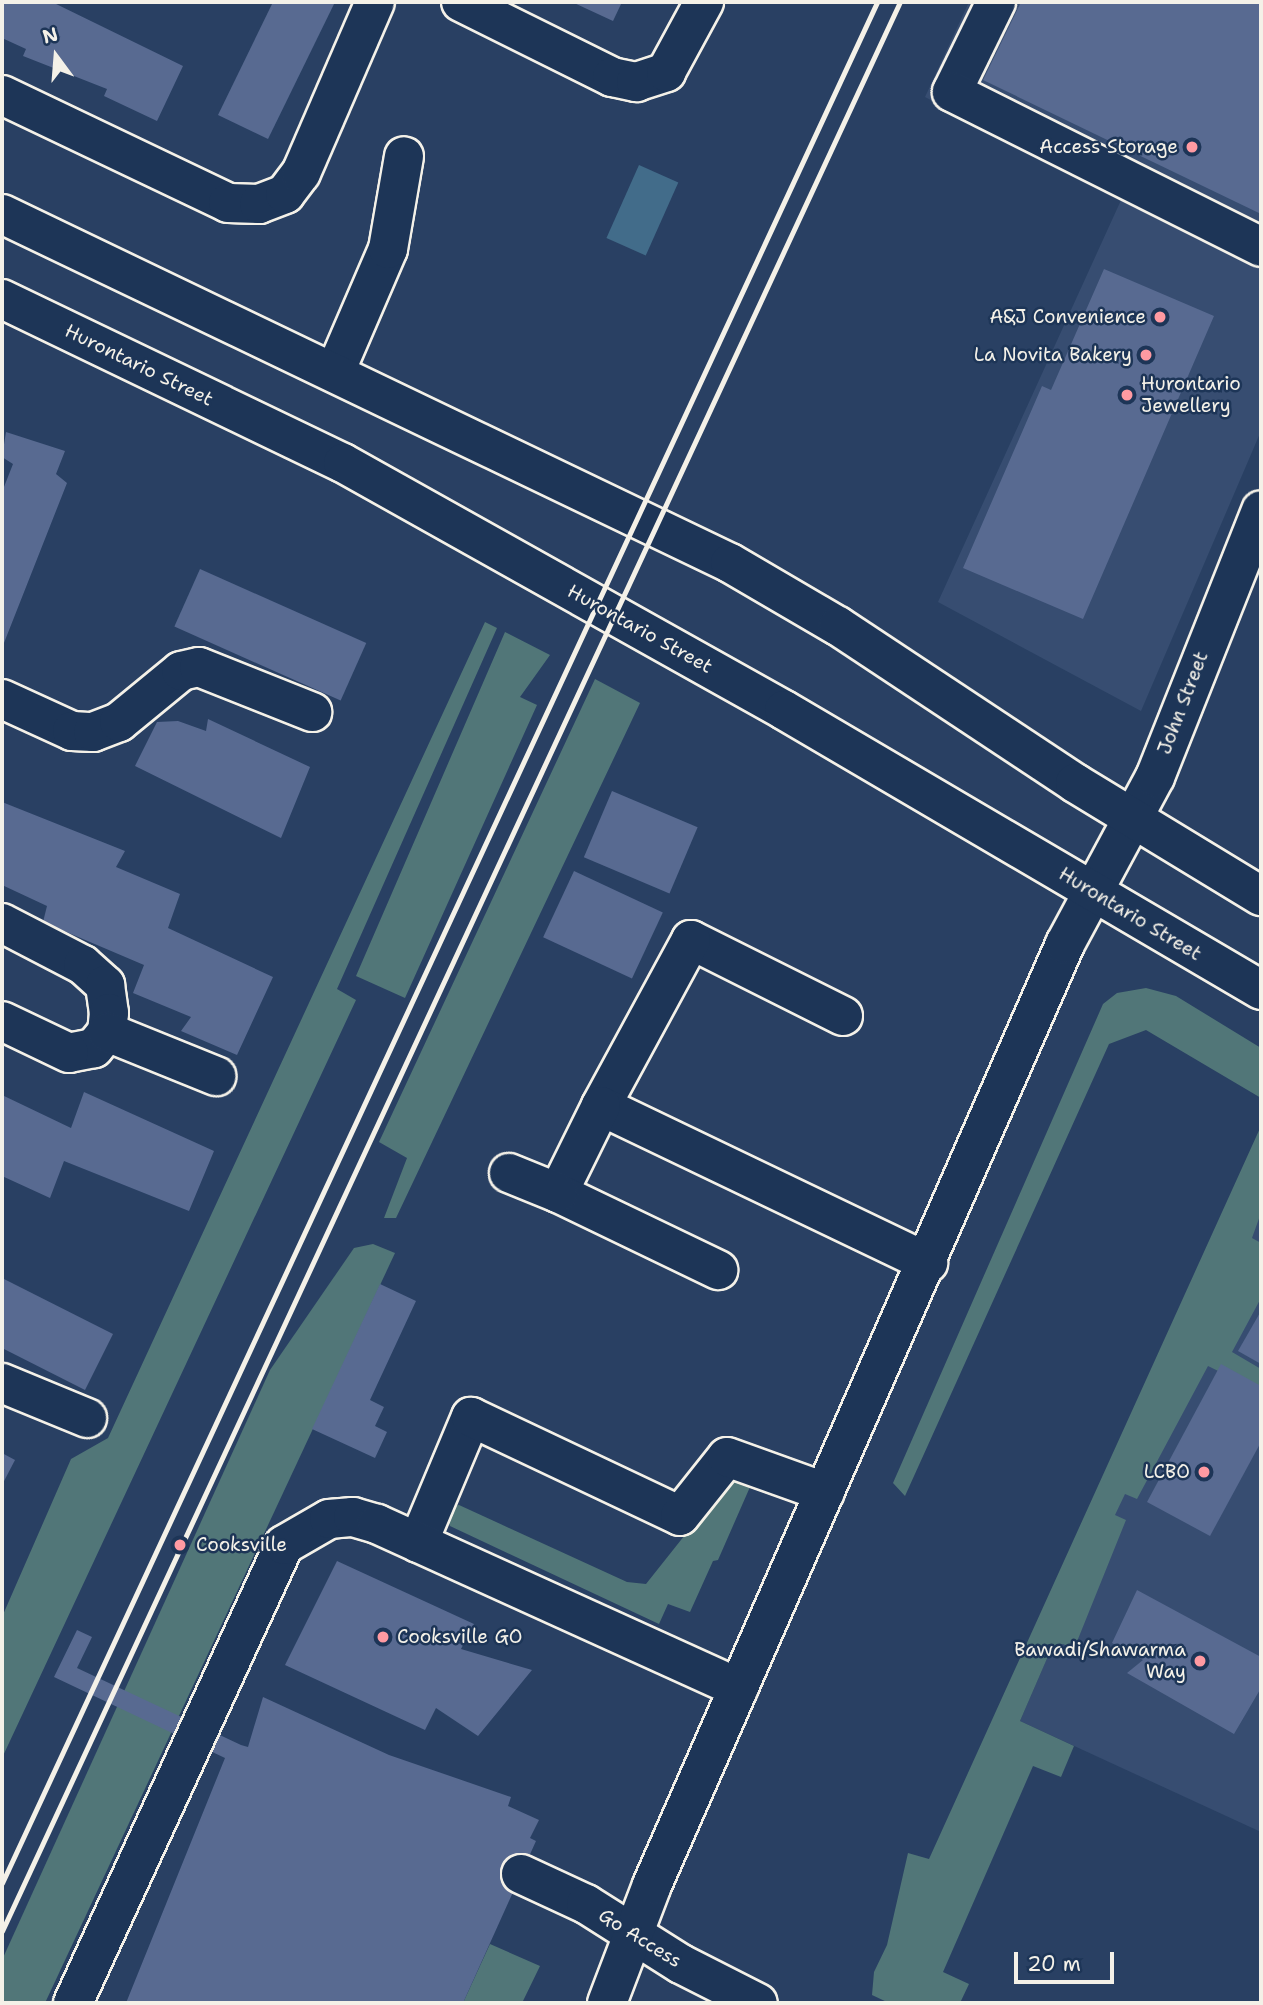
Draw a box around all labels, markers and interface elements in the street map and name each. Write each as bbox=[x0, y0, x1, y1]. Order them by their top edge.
north arrow bbox=[21, 21, 91, 91]
text: N bbox=[39, 21, 61, 49]
place label: Access Storage bbox=[1039, 136, 1178, 158]
marker: Access Storage bbox=[1184, 139, 1200, 155]
place label: A&J Convenience bbox=[989, 306, 1146, 328]
marker: A&J Convenience bbox=[1152, 309, 1168, 325]
street label: Hurontario Street bbox=[61, 319, 217, 411]
place label: La Novita Bakery bbox=[974, 344, 1132, 366]
marker: La Novita Bakery bbox=[1138, 347, 1154, 363]
place label: Hurontario Jewellery bbox=[1141, 373, 1241, 417]
marker: Hurontario Jewellery bbox=[1119, 387, 1135, 403]
street label: Hurontario Street bbox=[564, 580, 716, 678]
street label: John Street bbox=[1153, 648, 1213, 758]
street label: Hurontario Street bbox=[1055, 862, 1205, 966]
place label: LCBO bbox=[1144, 1461, 1190, 1483]
marker: LCBO bbox=[1196, 1464, 1212, 1480]
place label: Cooksville bbox=[196, 1534, 287, 1556]
marker: Cooksville bbox=[170, 1535, 190, 1555]
place label: Cooksville GO bbox=[397, 1626, 523, 1648]
marker: Cooksville GO bbox=[375, 1629, 391, 1645]
place label: Bawadi/Shawarma Way bbox=[1014, 1639, 1186, 1683]
marker: Bawadi/Shawarma Way bbox=[1192, 1653, 1208, 1669]
street label: Go Access bbox=[594, 1904, 686, 1972]
scale bar bbox=[1018, 1938, 1118, 1982]
text: 20 m bbox=[1027, 1950, 1081, 1978]

